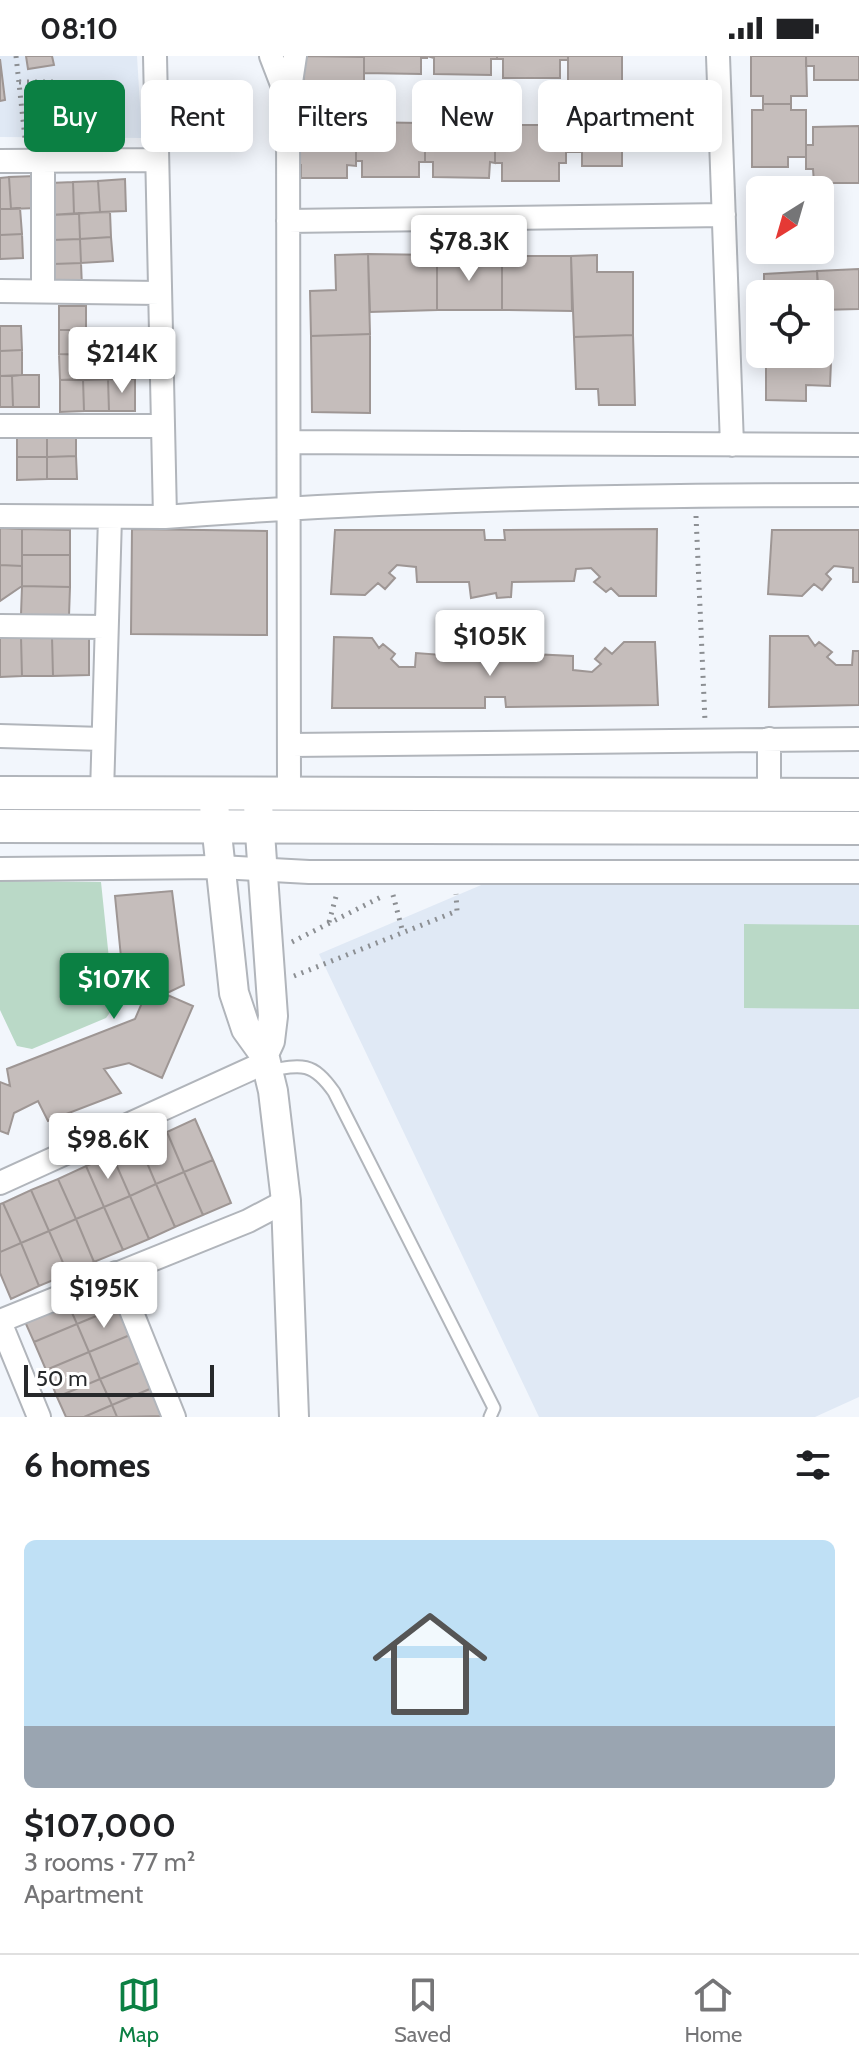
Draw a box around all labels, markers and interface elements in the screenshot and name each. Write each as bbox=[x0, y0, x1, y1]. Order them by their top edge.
text: 08:10 bbox=[40, 10, 118, 47]
chip: Buy bbox=[24, 80, 125, 152]
chip: Rent bbox=[141, 80, 253, 152]
chip: Filters bbox=[269, 80, 396, 152]
chip: New bbox=[412, 80, 522, 152]
chip: Apartment bbox=[538, 80, 722, 152]
north arrow bbox=[746, 176, 834, 264]
map controls bbox=[746, 176, 834, 368]
pin: $78.3K bbox=[404, 215, 534, 283]
text: $78.3K bbox=[429, 225, 509, 257]
button: locate bbox=[746, 280, 834, 368]
pin: $214K bbox=[66, 327, 178, 395]
text: $214K bbox=[87, 337, 157, 369]
pin: $105K bbox=[434, 610, 546, 678]
text: $105K bbox=[453, 620, 527, 652]
pin: $107K bbox=[58, 953, 170, 1021]
text: $107K bbox=[78, 963, 150, 995]
pin: $98.6K bbox=[43, 1113, 173, 1181]
text: $98.6K bbox=[67, 1123, 149, 1155]
pin: $195K bbox=[48, 1262, 160, 1330]
text: $195K bbox=[69, 1272, 139, 1304]
scale bar bbox=[24, 1361, 214, 1397]
text: 50 m bbox=[36, 1365, 88, 1392]
icon: filters bbox=[791, 1443, 835, 1487]
text: 6 homes bbox=[24, 1444, 150, 1486]
icon: home bbox=[358, 1592, 502, 1736]
text: $107,000 bbox=[24, 1804, 176, 1846]
text: 3 rooms · 77 m² bbox=[24, 1846, 195, 1878]
text: Apartment bbox=[24, 1878, 143, 1910]
tab: Map bbox=[117, 1973, 161, 2048]
tab: Saved bbox=[394, 1973, 451, 2048]
tab: Home bbox=[684, 1973, 742, 2048]

